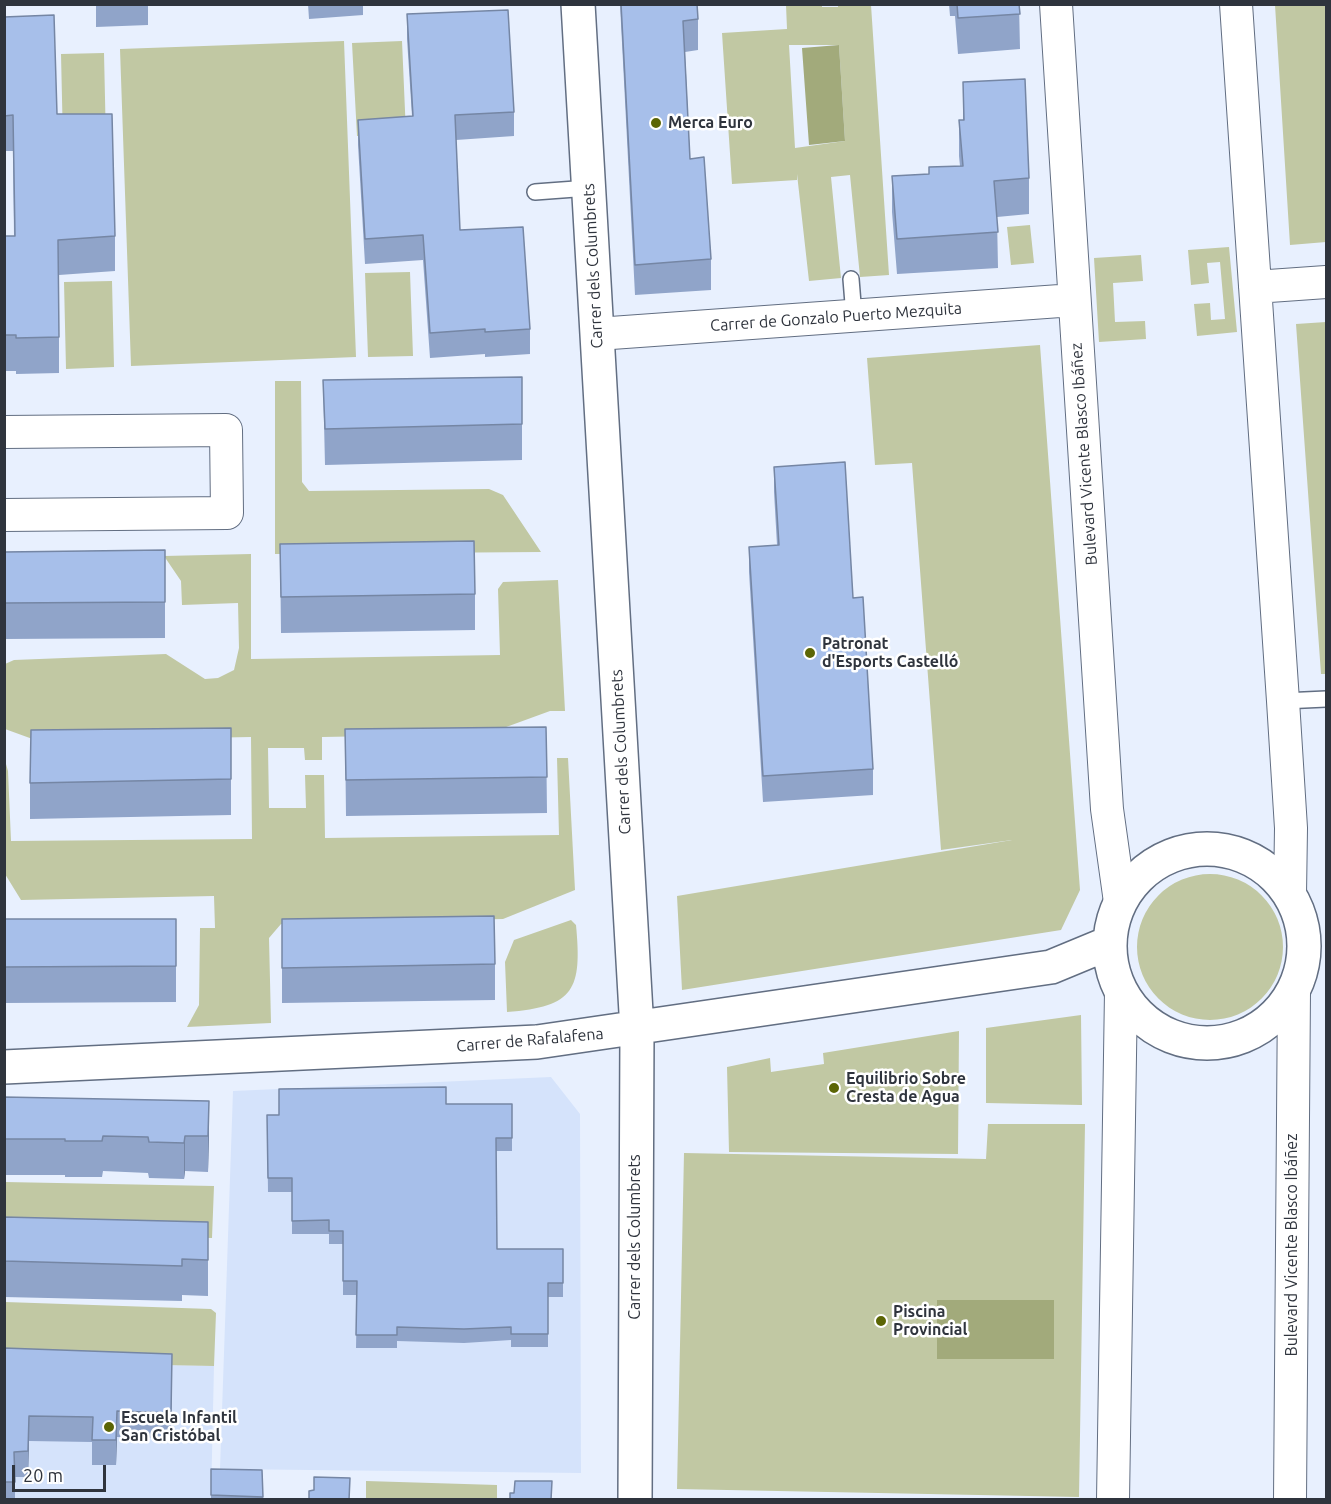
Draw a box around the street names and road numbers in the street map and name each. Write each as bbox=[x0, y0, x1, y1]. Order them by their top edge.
street label: Carrer dels Columbrets bbox=[579, 183, 607, 349]
street label: Carrer de Gonzalo Puerto Mezquita bbox=[710, 299, 962, 335]
street label: Bulevard Vicente Blasco Ibáñez bbox=[1067, 342, 1101, 566]
street label: Carrer dels Columbrets bbox=[607, 669, 635, 835]
street label: Carrer de Rafalafena bbox=[456, 1024, 604, 1056]
street label: Bulevard Vicente Blasco Ibáñez bbox=[1282, 1133, 1302, 1357]
street label: Carrer dels Columbrets bbox=[625, 1154, 645, 1320]

